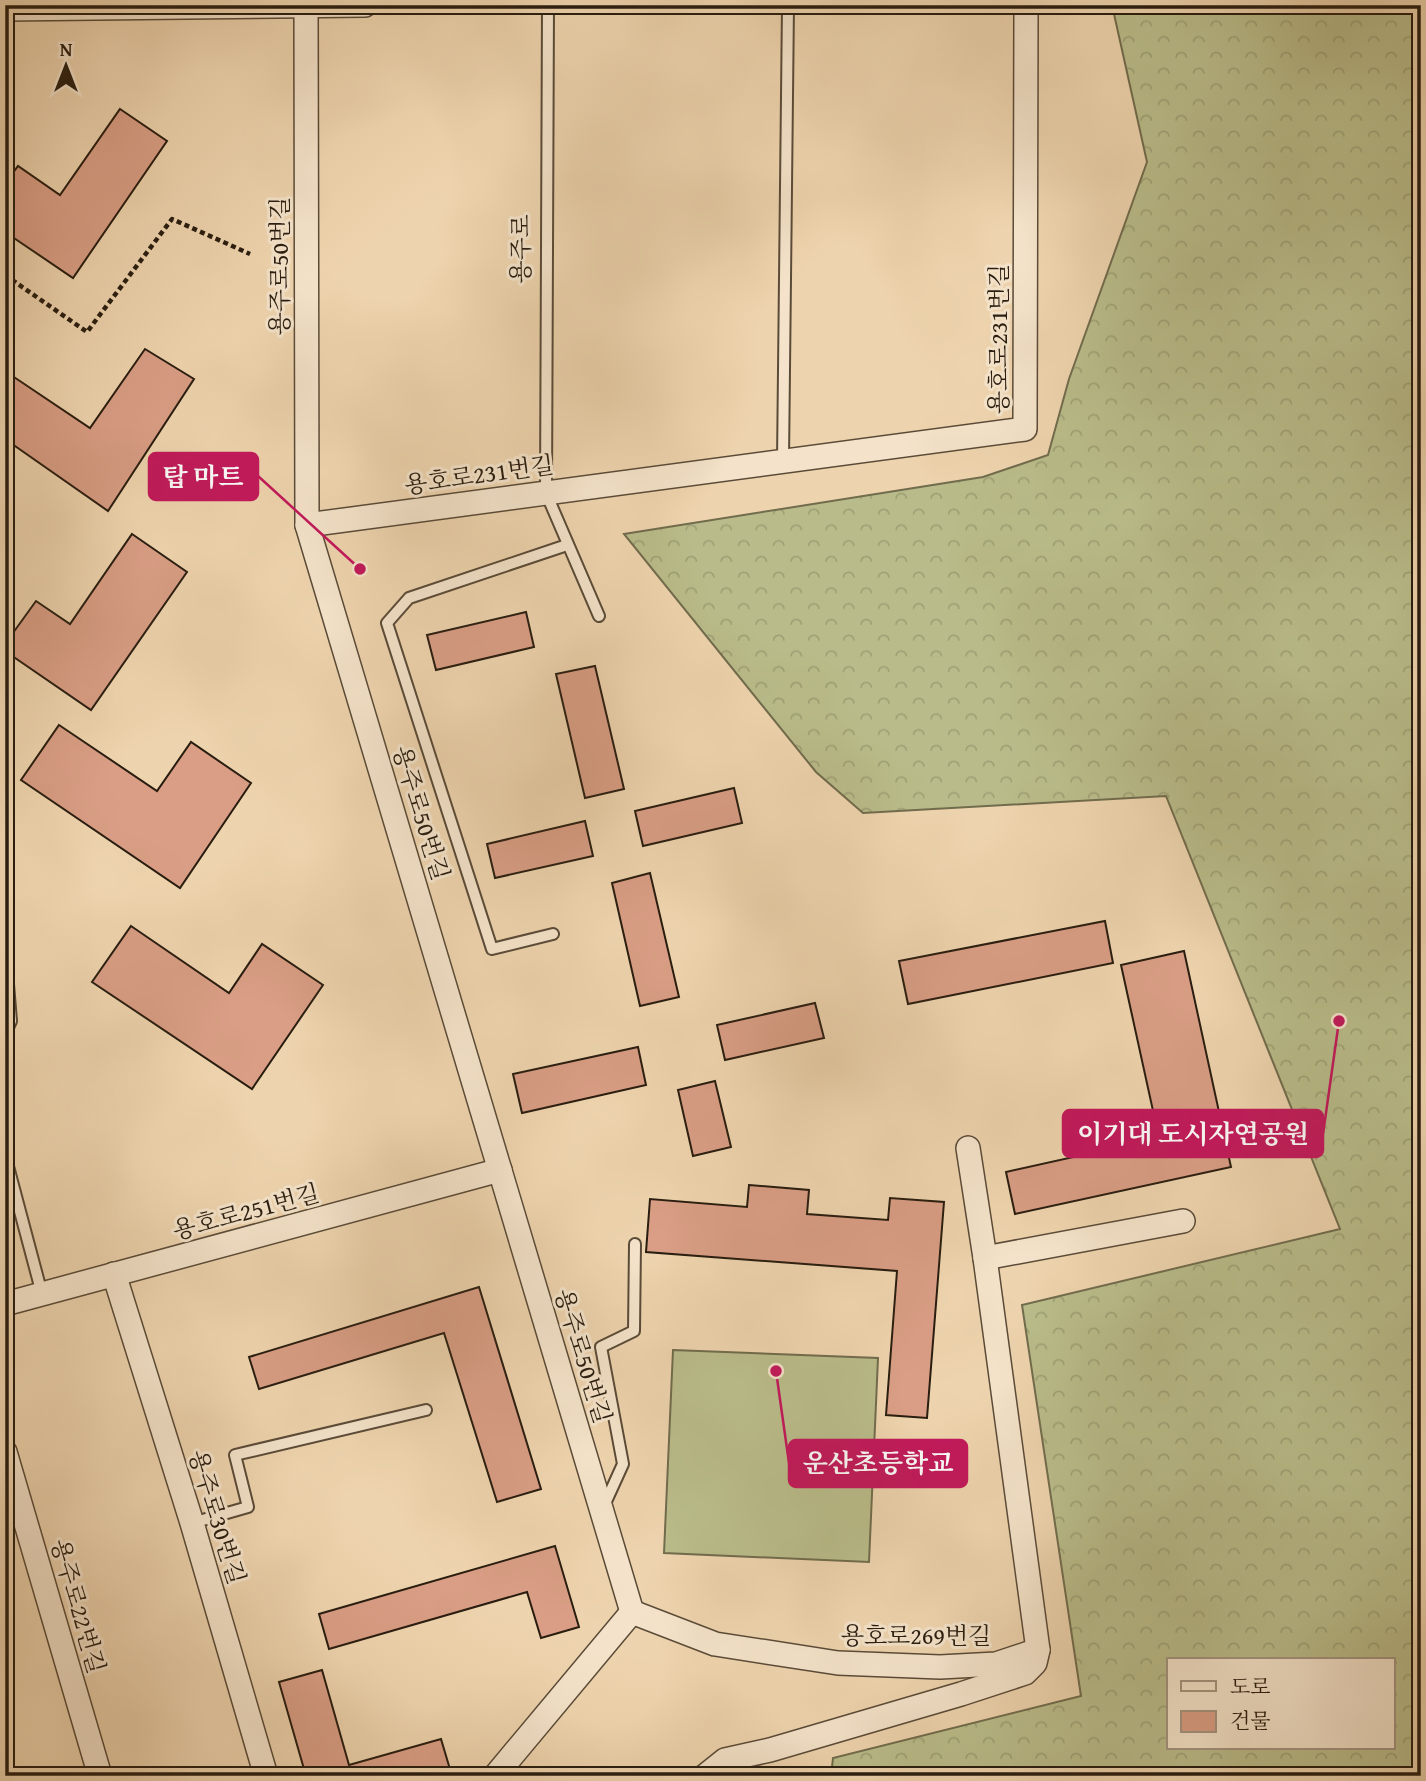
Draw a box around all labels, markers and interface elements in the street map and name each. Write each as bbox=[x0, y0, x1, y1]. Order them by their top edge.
north arrow bbox=[32, 32, 102, 102]
text: N bbox=[60, 35, 73, 63]
street label: 용주로50번길 bbox=[262, 196, 297, 336]
street label: 용주로 bbox=[503, 214, 538, 284]
street label: 용호로231번길 bbox=[981, 264, 1016, 414]
street label: 용호로231번길 bbox=[402, 447, 556, 502]
callout: 탑 마트 bbox=[149, 453, 258, 500]
text: 탑 마트 bbox=[162, 457, 244, 496]
street label: 용주로50번길 bbox=[384, 741, 459, 884]
callout: 이기대 도시자연공원 bbox=[1063, 1110, 1323, 1157]
text: 이기대 도시자연공원 bbox=[1077, 1114, 1309, 1153]
street label: 용호로251번길 bbox=[169, 1175, 323, 1248]
street label: 용주로50번길 bbox=[546, 1284, 621, 1427]
callout: 운산초등학교 bbox=[789, 1440, 967, 1487]
text: 운산초등학교 bbox=[803, 1443, 953, 1482]
street label: 용주로30번길 bbox=[180, 1445, 255, 1588]
street label: 용주로22번길 bbox=[42, 1534, 114, 1678]
street label: 용호로269번길 bbox=[841, 1618, 991, 1653]
legend bbox=[1167, 1658, 1394, 1750]
text: 도로 bbox=[1230, 1671, 1271, 1702]
text: 건물 bbox=[1230, 1705, 1271, 1736]

